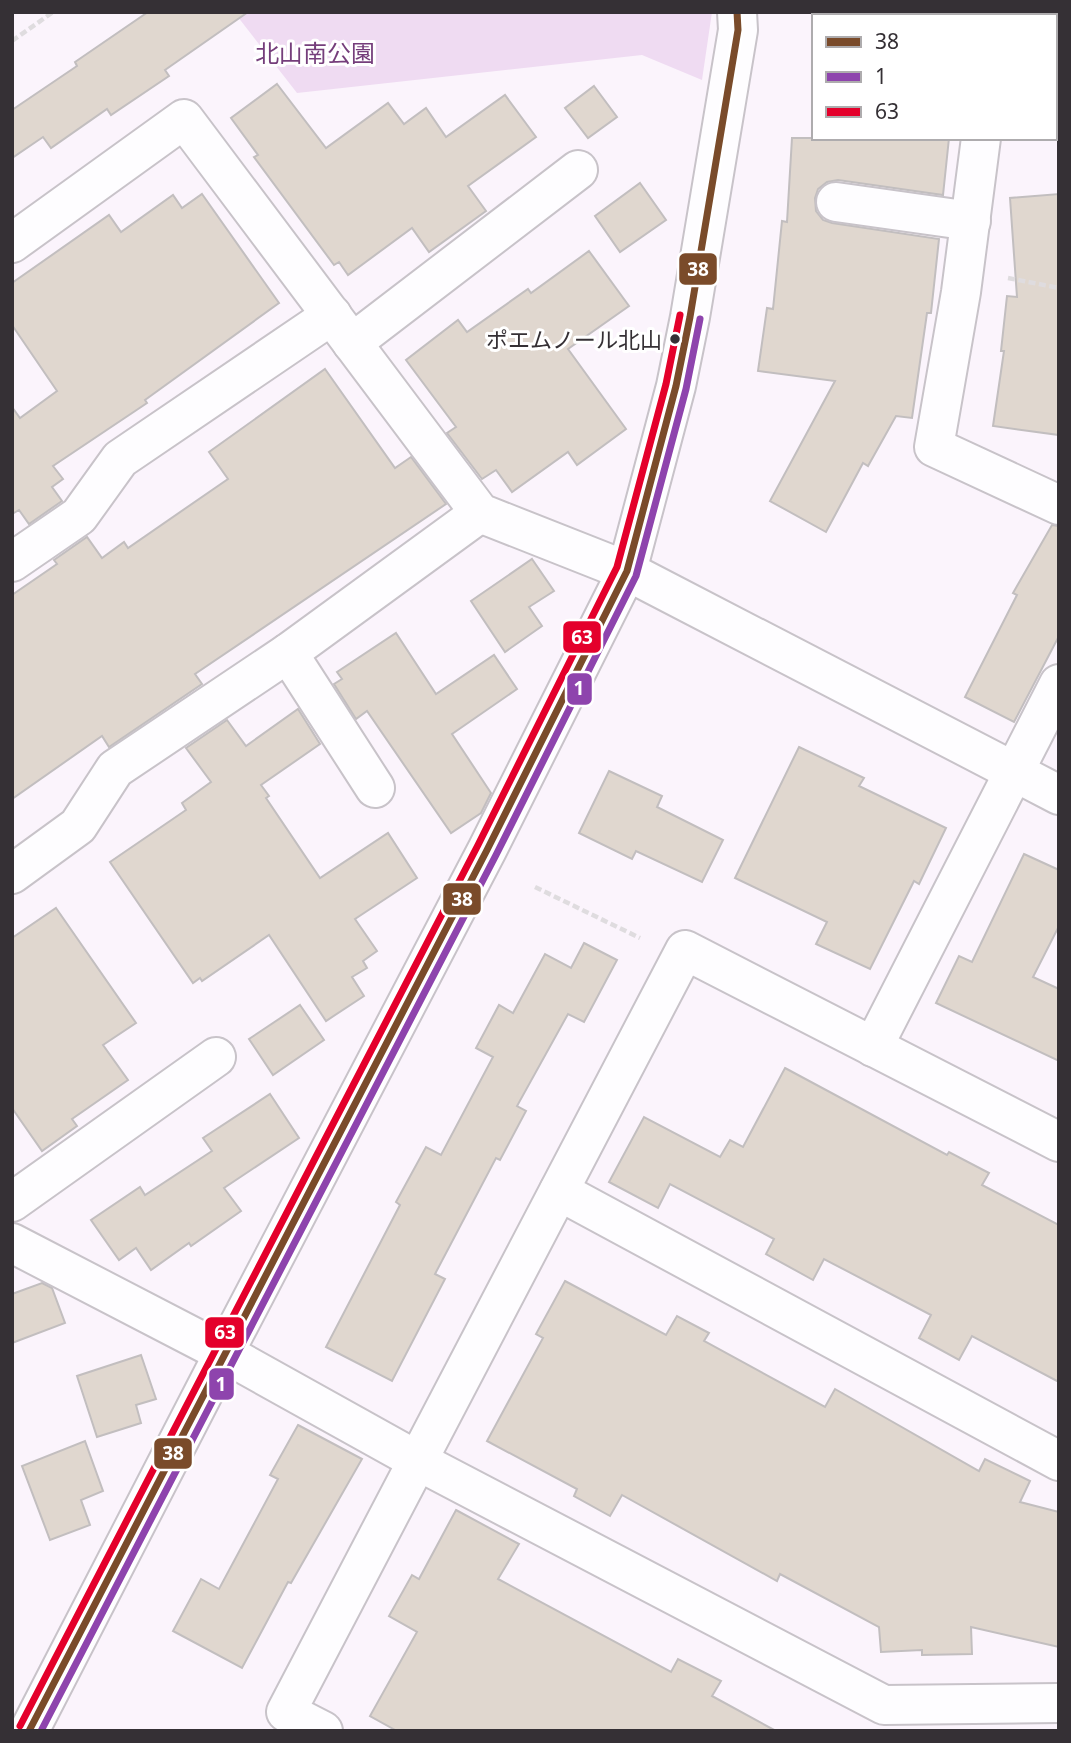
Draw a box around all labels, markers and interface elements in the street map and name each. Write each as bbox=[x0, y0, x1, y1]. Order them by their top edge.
legend bbox=[812, 14, 1057, 140]
text: 38 bbox=[875, 27, 899, 55]
park label: 北山南公園 bbox=[255, 36, 375, 69]
text: 1 bbox=[875, 62, 887, 90]
text: 63 bbox=[875, 97, 899, 125]
line badge: 38 bbox=[678, 252, 718, 286]
text: 38 bbox=[687, 256, 709, 282]
place label: ポエムノール北山 bbox=[486, 324, 662, 354]
marker: ポエムノール北山 bbox=[668, 332, 682, 346]
line badge: 63 bbox=[562, 620, 602, 654]
text: 63 bbox=[571, 624, 593, 650]
line badge: 1 bbox=[566, 672, 593, 706]
text: 1 bbox=[574, 675, 584, 701]
line badge: 38 bbox=[442, 882, 482, 916]
text: 38 bbox=[451, 886, 473, 912]
line badge: 63 bbox=[204, 1316, 245, 1349]
text: 63 bbox=[214, 1319, 236, 1345]
line badge: 1 bbox=[208, 1367, 235, 1401]
text: 1 bbox=[216, 1371, 226, 1397]
line badge: 38 bbox=[153, 1437, 193, 1470]
text: 38 bbox=[162, 1440, 184, 1466]

